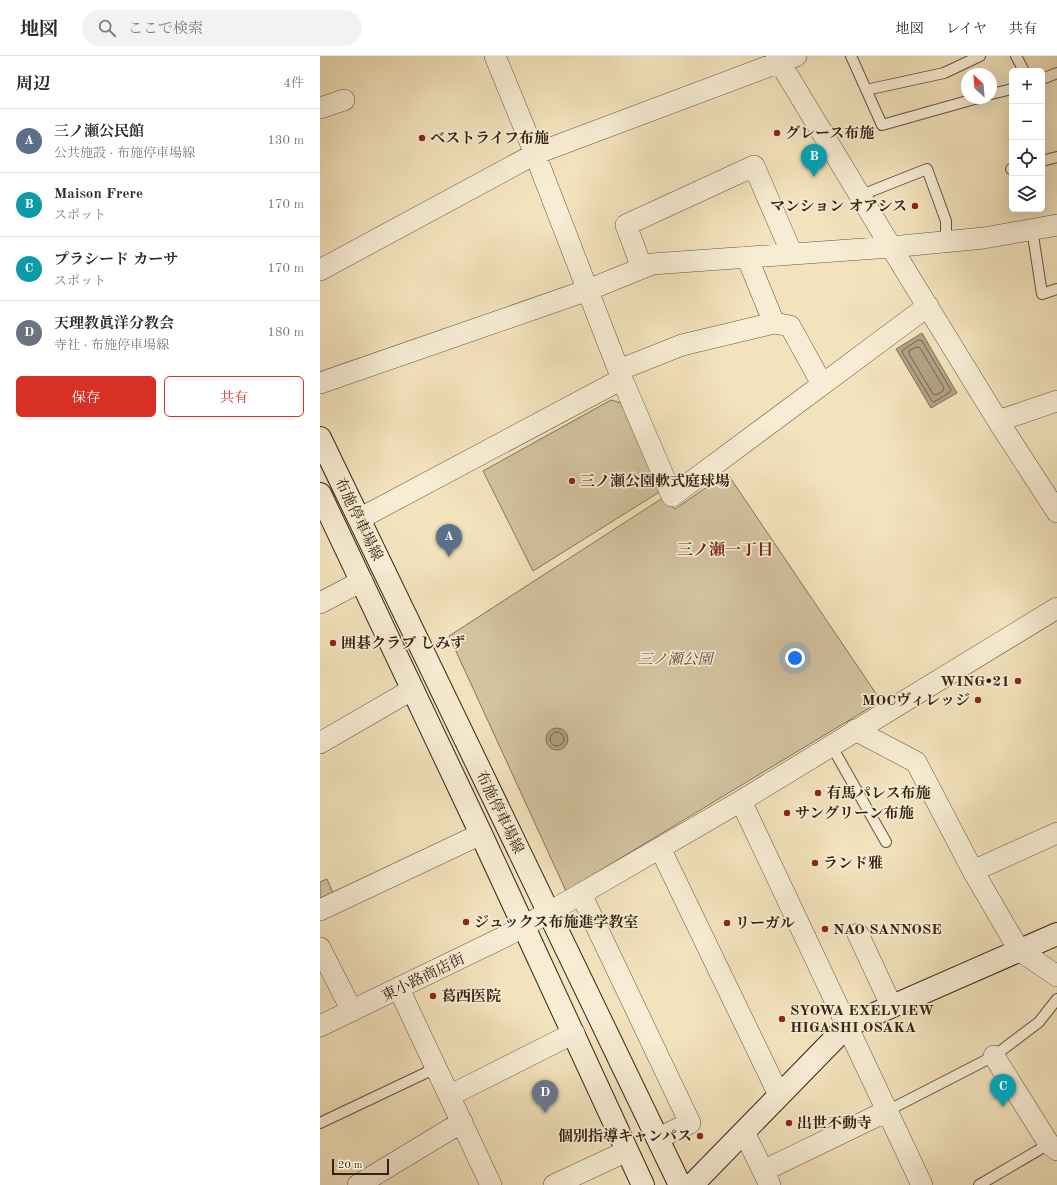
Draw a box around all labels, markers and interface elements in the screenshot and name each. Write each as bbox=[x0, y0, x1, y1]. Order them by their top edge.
search box bbox=[82, 10, 362, 46]
icon: search bbox=[96, 17, 118, 39]
text: 地図 bbox=[20, 21, 58, 40]
text: ここで検索 bbox=[128, 22, 203, 37]
text: 地図 bbox=[896, 22, 924, 36]
text: レイヤ bbox=[946, 22, 987, 36]
text: 共有 bbox=[1009, 22, 1037, 36]
north arrow bbox=[961, 68, 997, 104]
map controls bbox=[1009, 68, 1045, 212]
button: + bbox=[1009, 68, 1045, 104]
text: 周辺 bbox=[16, 76, 50, 93]
text: 4件 bbox=[283, 77, 304, 90]
button: − bbox=[1009, 104, 1045, 140]
text: 三ノ瀬公民館 bbox=[54, 125, 144, 140]
place label: グレース布施 bbox=[785, 125, 874, 142]
marker: グレース布施 bbox=[772, 128, 782, 138]
place label: ベストライフ布施 bbox=[430, 130, 549, 147]
marker: ベストライフ布施 bbox=[417, 133, 427, 143]
text: A bbox=[24, 134, 34, 147]
text: 130 m bbox=[267, 134, 304, 147]
button: locate bbox=[1009, 140, 1045, 176]
pin: B bbox=[801, 144, 827, 177]
text: 公共施設 · 布施停車場線 bbox=[54, 147, 195, 160]
button: layers bbox=[1009, 176, 1045, 212]
text: Maison Frere bbox=[54, 187, 143, 202]
text: B bbox=[24, 198, 34, 211]
text: 170 m bbox=[267, 198, 304, 211]
place label: マンション オアシス bbox=[770, 198, 907, 215]
marker: マンション オアシス bbox=[910, 201, 920, 211]
text: スポット bbox=[54, 209, 106, 222]
text: プラシード カーサ bbox=[54, 253, 178, 268]
text: C bbox=[25, 262, 33, 275]
text: 170 m bbox=[267, 262, 304, 275]
text: スポット bbox=[54, 275, 106, 288]
text: 天理教眞洋分教会 bbox=[54, 317, 174, 332]
text: D bbox=[24, 326, 34, 339]
text: 180 m bbox=[267, 326, 304, 339]
text: 寺社 · 布施停車場線 bbox=[54, 339, 169, 352]
button: 保存 bbox=[16, 376, 156, 417]
button: 共有 bbox=[164, 376, 304, 417]
place label: 三ノ瀬公園軟式庭球場 bbox=[580, 473, 730, 490]
street label: 布施停車場線 bbox=[331, 475, 386, 563]
marker: 三ノ瀬公園軟式庭球場 bbox=[567, 476, 577, 486]
pin: A bbox=[436, 524, 462, 557]
district label: 三ノ瀬一丁目 bbox=[677, 541, 773, 559]
place label: 囲碁クラブ しみず bbox=[341, 634, 465, 652]
marker: 囲碁クラブ しみず bbox=[328, 638, 338, 648]
your location bbox=[785, 648, 805, 668]
park label: 三ノ瀬公園 bbox=[637, 651, 715, 668]
place label: WING•21 bbox=[940, 675, 1010, 690]
marker: WING•21 bbox=[1013, 676, 1023, 686]
place label: MOCヴィレッジ bbox=[862, 692, 970, 709]
marker: MOCヴィレッジ bbox=[973, 695, 983, 705]
street label: 布施停車場線 bbox=[472, 768, 527, 856]
place label: 有馬パレス布施 bbox=[826, 785, 931, 802]
marker: 有馬パレス布施 bbox=[813, 788, 823, 798]
place label: サングリーン布施 bbox=[795, 805, 914, 822]
marker: サングリーン布施 bbox=[782, 808, 792, 818]
place label: ランド雅 bbox=[823, 855, 883, 872]
marker: ランド雅 bbox=[810, 858, 820, 868]
place label: ジュックス布施進学教室 bbox=[474, 914, 639, 931]
place label: リーガル bbox=[735, 915, 795, 932]
marker: ジュックス布施進学教室 bbox=[461, 917, 471, 927]
marker: リーガル bbox=[722, 918, 732, 928]
place label: NAO SANNOSE bbox=[833, 923, 942, 938]
marker: NAO SANNOSE bbox=[820, 924, 830, 934]
street label: 東小路商店街 bbox=[379, 950, 467, 1005]
place label: 葛西医院 bbox=[441, 988, 501, 1005]
marker: 葛西医院 bbox=[428, 991, 438, 1001]
place label: SYOWA EXELVIEW HIGASHI OSAKA bbox=[790, 1004, 934, 1036]
marker: SYOWA EXELVIEW HIGASHI OSAKA bbox=[777, 1014, 787, 1024]
pin: C bbox=[990, 1074, 1016, 1107]
pin: D bbox=[532, 1080, 558, 1113]
place label: 出世不動寺 bbox=[797, 1115, 872, 1132]
marker: 出世不動寺 bbox=[784, 1118, 794, 1128]
place label: 個別指導キャンパス bbox=[558, 1127, 692, 1145]
marker: 個別指導キャンパス bbox=[695, 1131, 705, 1141]
scale bar bbox=[332, 1157, 389, 1176]
text: 20 m bbox=[338, 1160, 363, 1171]

